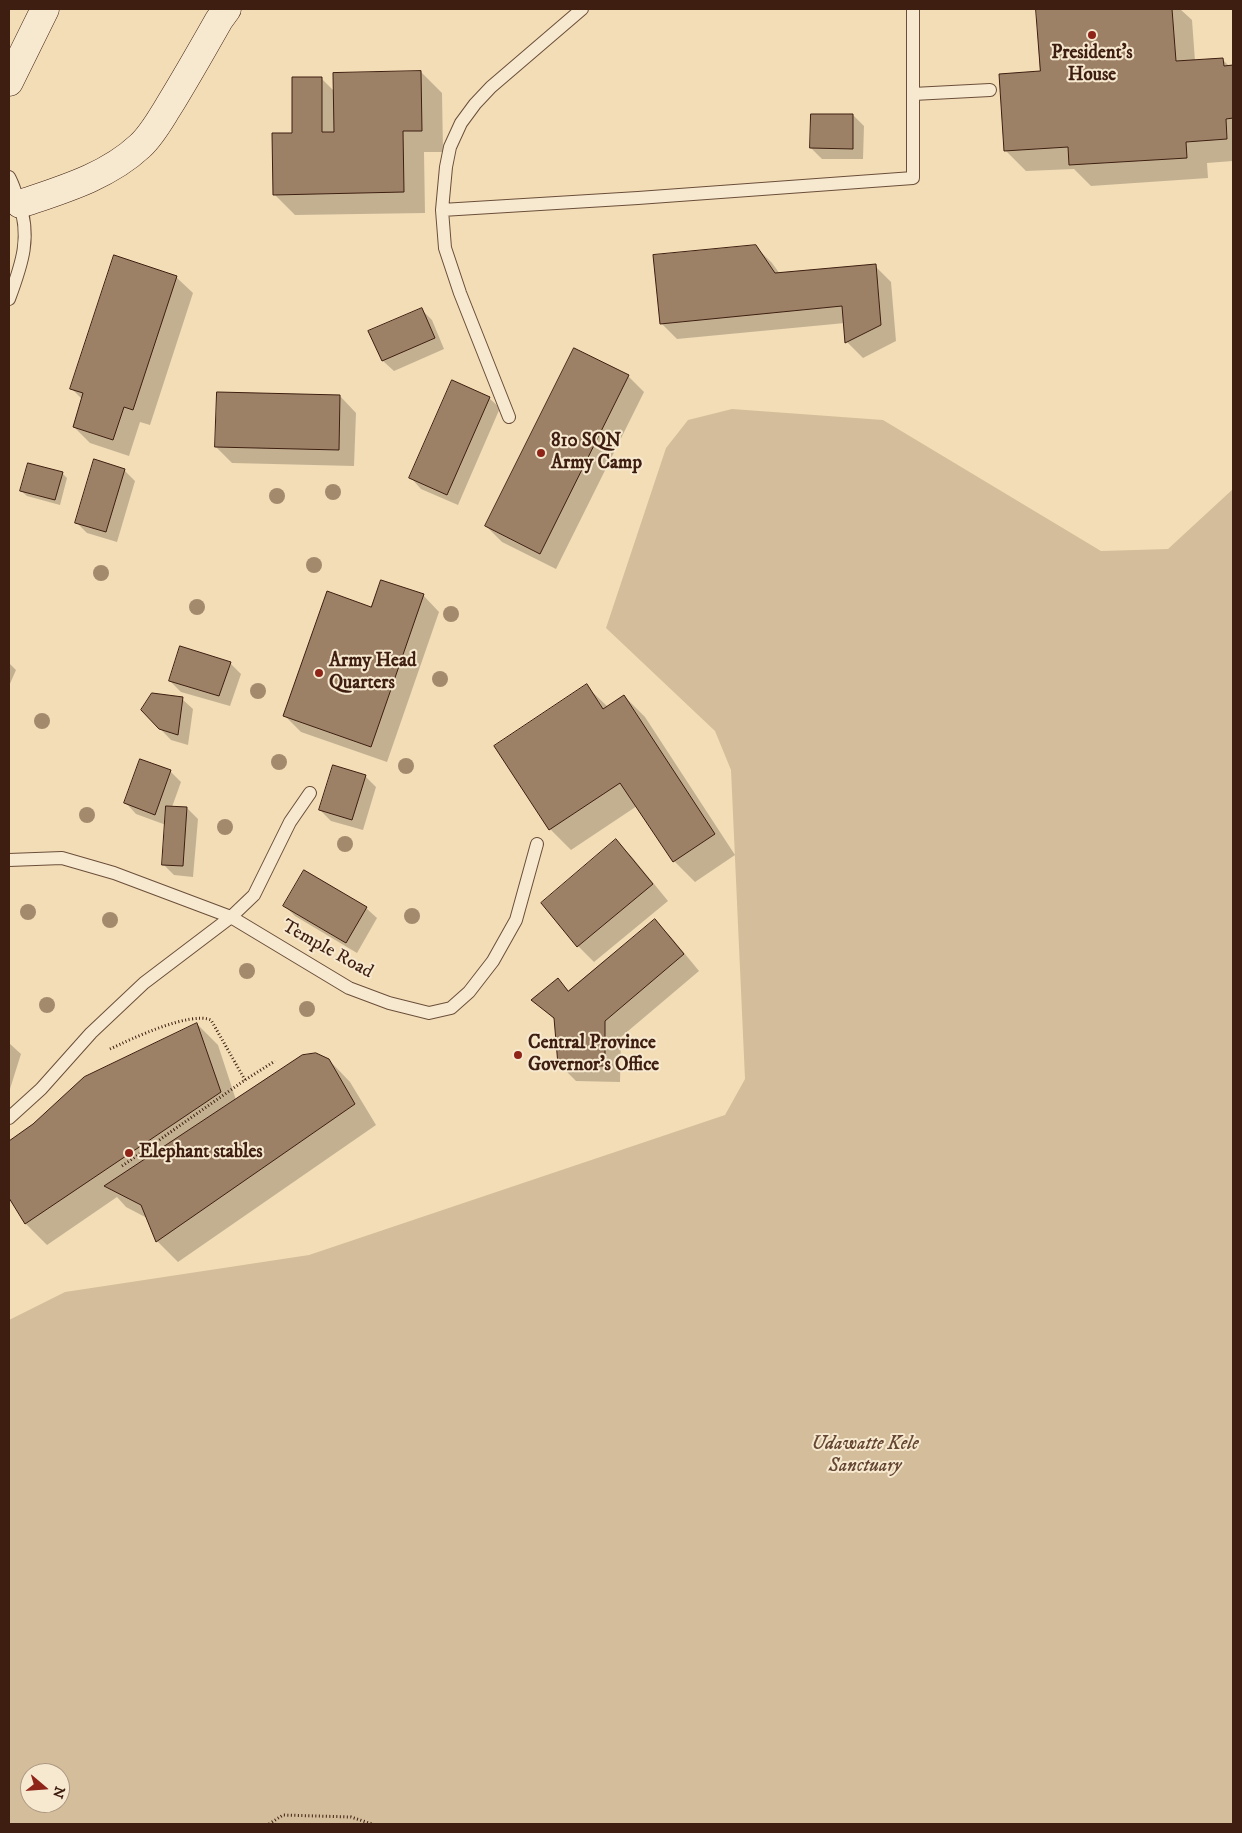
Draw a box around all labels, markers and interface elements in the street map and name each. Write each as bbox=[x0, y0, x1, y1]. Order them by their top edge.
marker: President's House bbox=[1086, 29, 1098, 41]
place label: President's House bbox=[1051, 43, 1133, 87]
place label: 810 SQN Army Camp bbox=[551, 431, 642, 475]
marker: 810 SQN Army Camp bbox=[535, 447, 547, 459]
place label: Army Head Quarters bbox=[329, 651, 416, 695]
marker: Army Head Quarters bbox=[313, 667, 325, 679]
street label: Temple Road bbox=[277, 916, 377, 984]
place label: Central Province Governor's Office bbox=[528, 1033, 659, 1077]
marker: Central Province Governor's Office bbox=[512, 1049, 524, 1061]
place label: Elephant stables bbox=[139, 1142, 263, 1164]
marker: Elephant stables bbox=[123, 1147, 135, 1159]
park label: Udawatte Kele Sanctuary bbox=[811, 1434, 919, 1478]
north arrow bbox=[20, 1763, 70, 1813]
text: N bbox=[48, 1784, 69, 1801]

